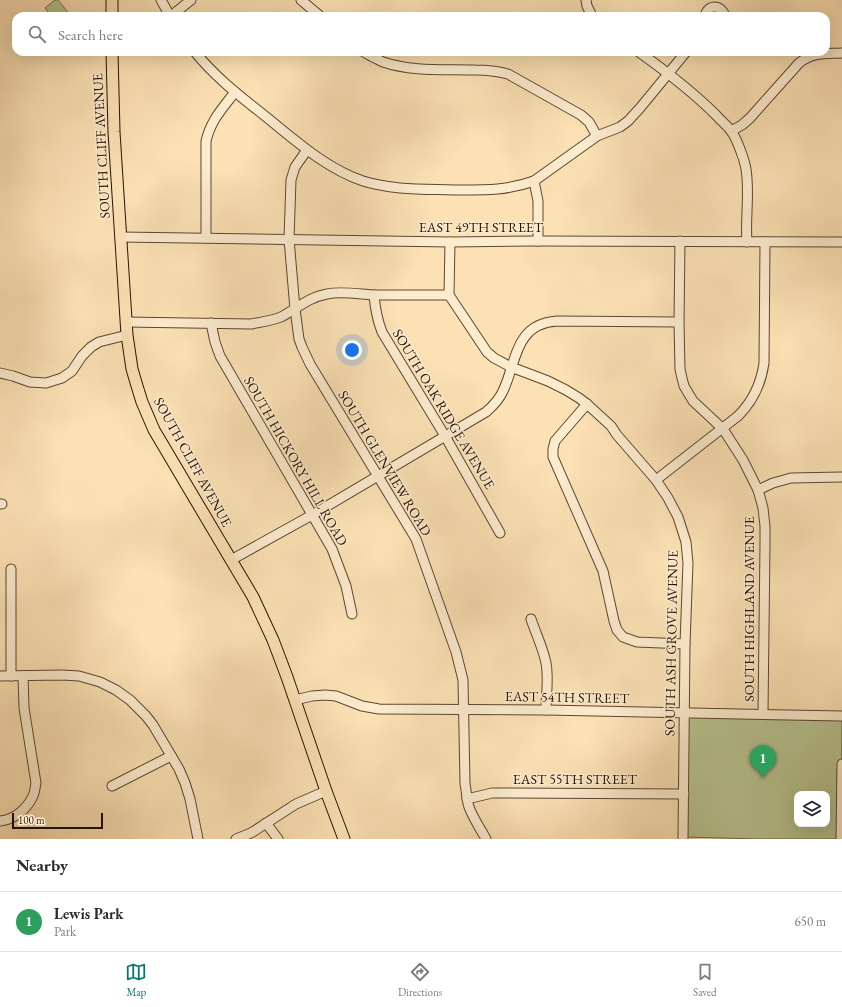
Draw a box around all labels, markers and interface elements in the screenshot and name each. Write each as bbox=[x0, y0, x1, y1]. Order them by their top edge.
search box bbox=[12, 12, 830, 56]
icon: search bbox=[26, 23, 48, 45]
text: Search here bbox=[58, 25, 123, 44]
street label: SOUTH CLIFF AVENUE bbox=[88, 73, 114, 219]
street label: EAST 49TH STREET bbox=[419, 218, 544, 236]
street label: SOUTH OAK RIDGE AVENUE bbox=[389, 326, 499, 493]
your location bbox=[342, 340, 362, 360]
street label: SOUTH HICKORY HILL ROAD bbox=[240, 373, 352, 549]
street label: SOUTH GLENVIEW ROAD bbox=[334, 387, 436, 539]
street label: SOUTH CLIFF AVENUE bbox=[150, 394, 236, 530]
street label: SOUTH HIGHLAND AVENUE bbox=[740, 516, 758, 702]
street label: SOUTH ASH GROVE AVENUE bbox=[660, 550, 682, 736]
street label: EAST 54TH STREET bbox=[505, 687, 630, 707]
pin: 1 bbox=[750, 745, 776, 778]
street label: EAST 55TH STREET bbox=[513, 770, 638, 788]
map controls bbox=[794, 791, 830, 827]
button: layers bbox=[794, 791, 830, 827]
scale bar bbox=[12, 811, 103, 830]
text: 100 m bbox=[18, 813, 45, 827]
text: Nearby bbox=[16, 854, 68, 876]
text: Lewis Park bbox=[54, 904, 123, 923]
text: 1 bbox=[26, 913, 32, 930]
text: 650 m bbox=[795, 913, 826, 930]
text: Park bbox=[54, 923, 76, 940]
tab: Map bbox=[125, 961, 147, 999]
tab: Directions bbox=[398, 961, 442, 999]
tab: Saved bbox=[693, 961, 717, 999]

